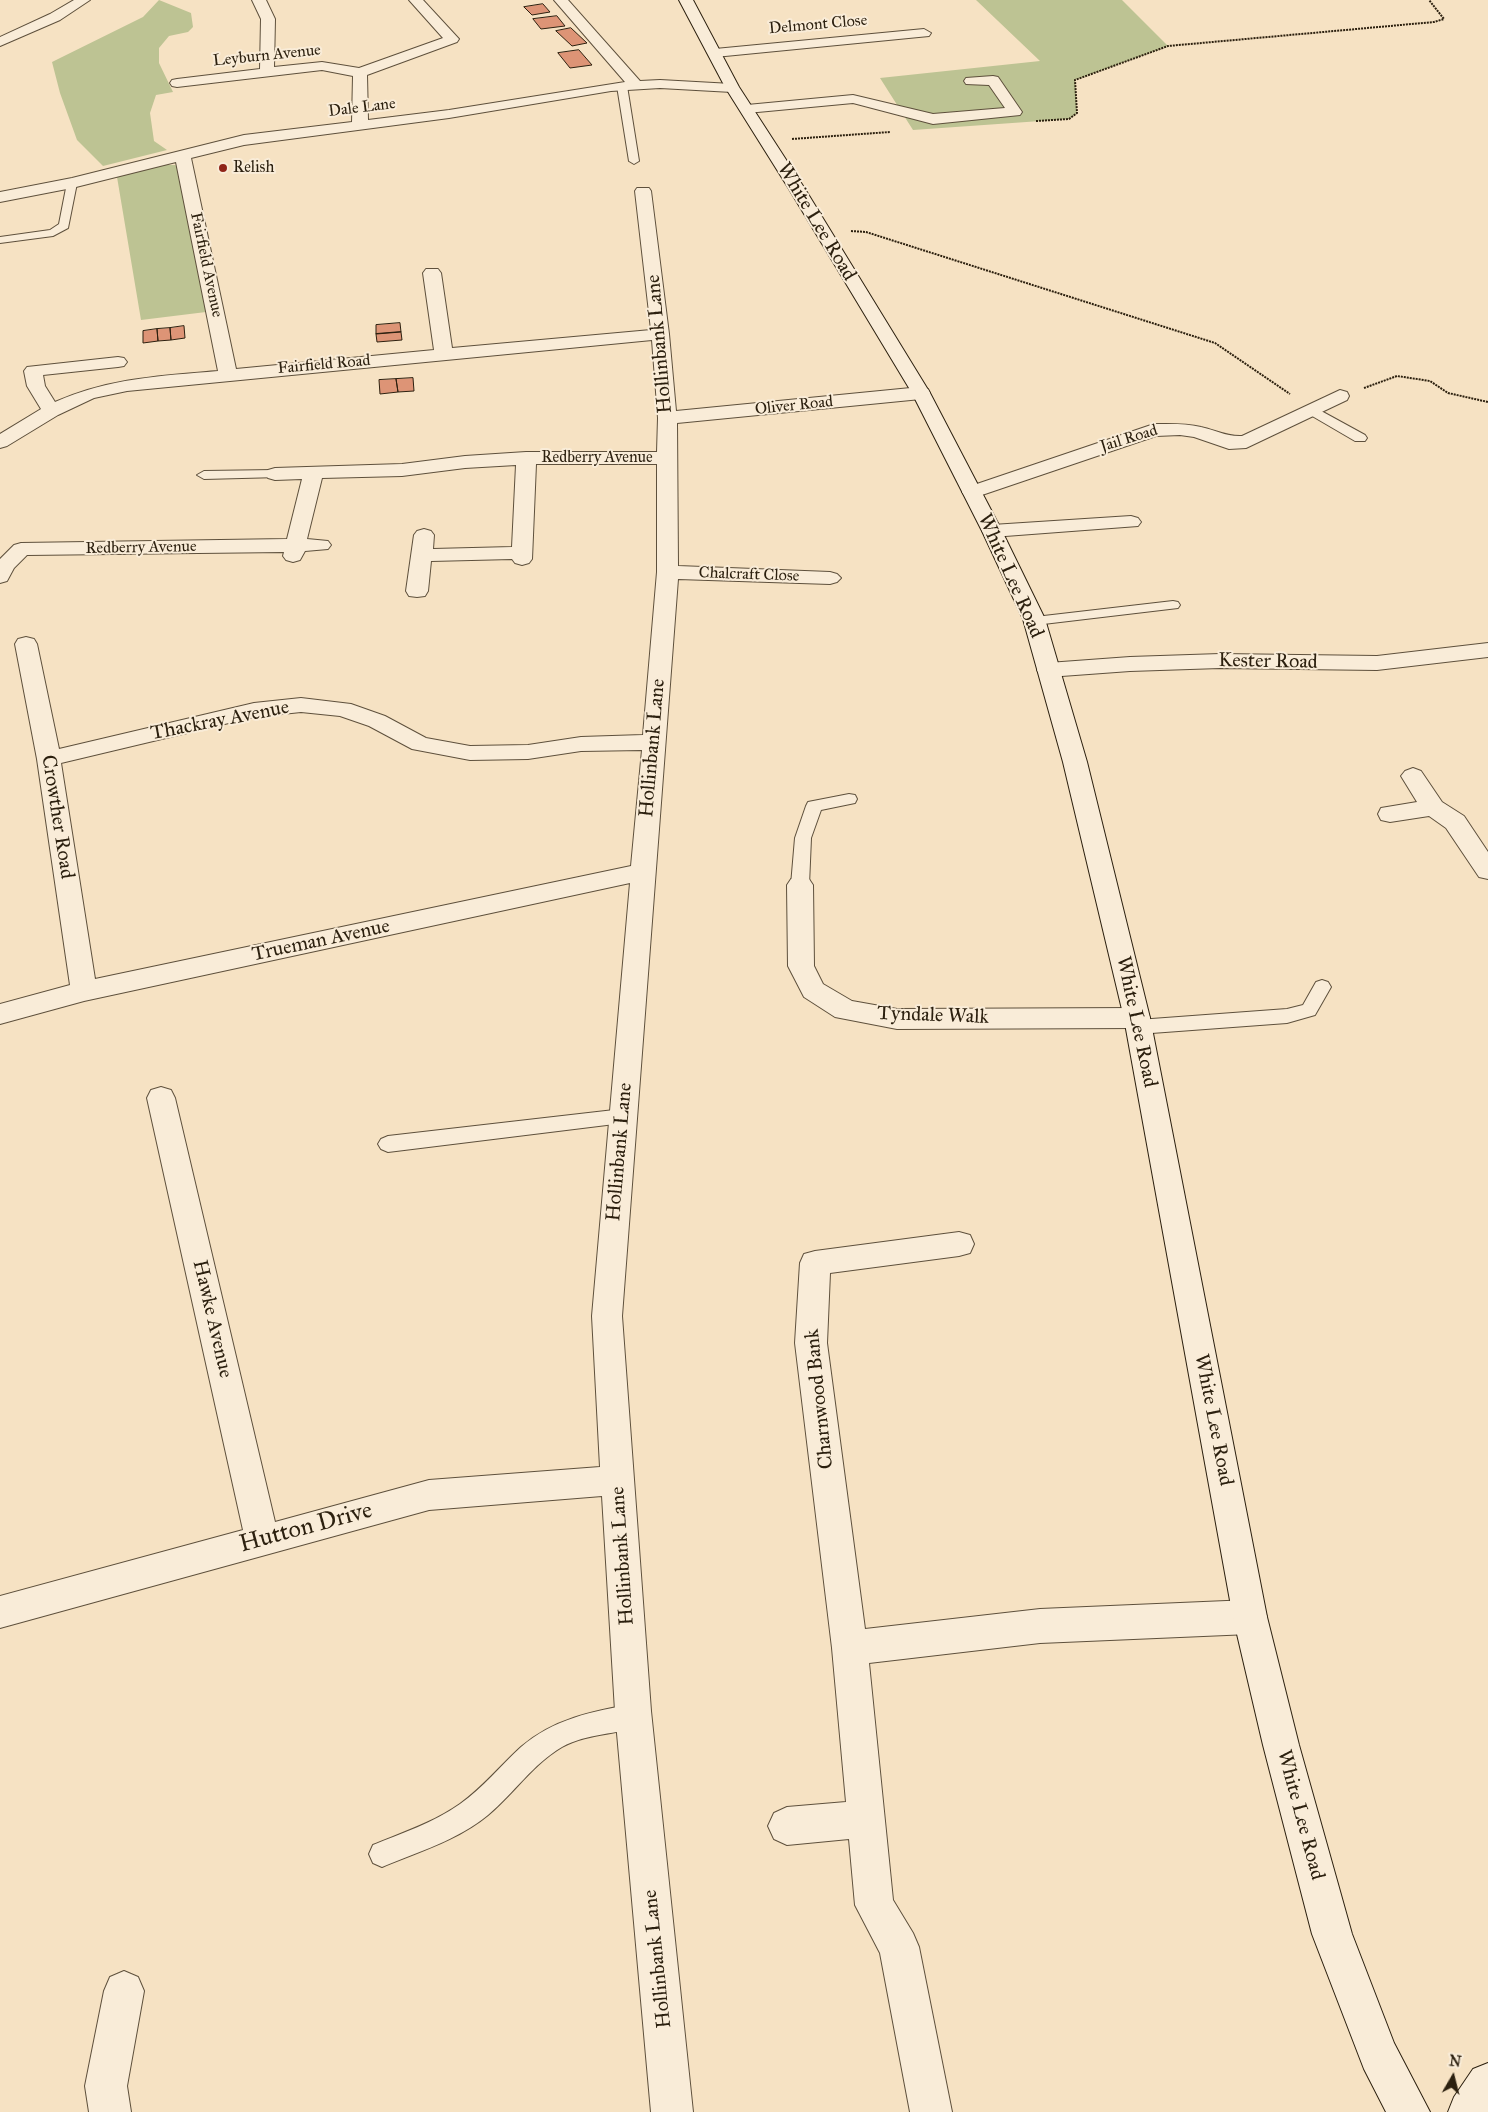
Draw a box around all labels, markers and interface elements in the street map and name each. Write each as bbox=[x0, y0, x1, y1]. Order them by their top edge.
street label: Delmont Close bbox=[768, 11, 868, 39]
street label: Leyburn Avenue bbox=[212, 41, 322, 71]
street label: Dale Lane bbox=[327, 94, 397, 122]
place label: Relish bbox=[233, 158, 274, 178]
street label: White Lee Road bbox=[771, 159, 861, 285]
marker: Relish bbox=[217, 162, 229, 174]
street label: Fairfield Avenue bbox=[185, 211, 227, 319]
street label: Hollinbank Lane bbox=[642, 274, 678, 414]
street label: Fairfield Road bbox=[277, 351, 371, 379]
street label: Oliver Road bbox=[754, 392, 834, 420]
street label: Jail Road bbox=[1098, 421, 1160, 457]
street label: Redberry Avenue bbox=[541, 448, 653, 468]
street label: White Lee Road bbox=[972, 510, 1048, 642]
street label: Redberry Avenue bbox=[85, 537, 197, 559]
street label: Chalcraft Close bbox=[698, 564, 800, 586]
street label: Kester Road bbox=[1218, 649, 1318, 675]
street label: Hollinbank Lane bbox=[635, 678, 671, 818]
street label: Thackray Avenue bbox=[149, 696, 291, 746]
street label: Crowther Road bbox=[35, 753, 79, 881]
street label: Trueman Avenue bbox=[250, 915, 392, 967]
street label: White Lee Road bbox=[1110, 954, 1162, 1090]
street label: Tyndale Walk bbox=[877, 1002, 989, 1030]
street label: Hollinbank Lane bbox=[602, 1082, 638, 1222]
street label: Hawke Avenue bbox=[187, 1258, 237, 1380]
street label: Charnwood Bank bbox=[801, 1328, 839, 1470]
street label: White Lee Road bbox=[1188, 1352, 1238, 1488]
street label: Hollinbank Lane bbox=[606, 1486, 640, 1626]
street label: Hutton Drive bbox=[236, 1496, 376, 1560]
street label: White Lee Road bbox=[1271, 1747, 1329, 1883]
street label: Hollinbank Lane bbox=[639, 1889, 677, 2029]
north arrow bbox=[1428, 2052, 1478, 2102]
text: N bbox=[1448, 2052, 1462, 2071]

